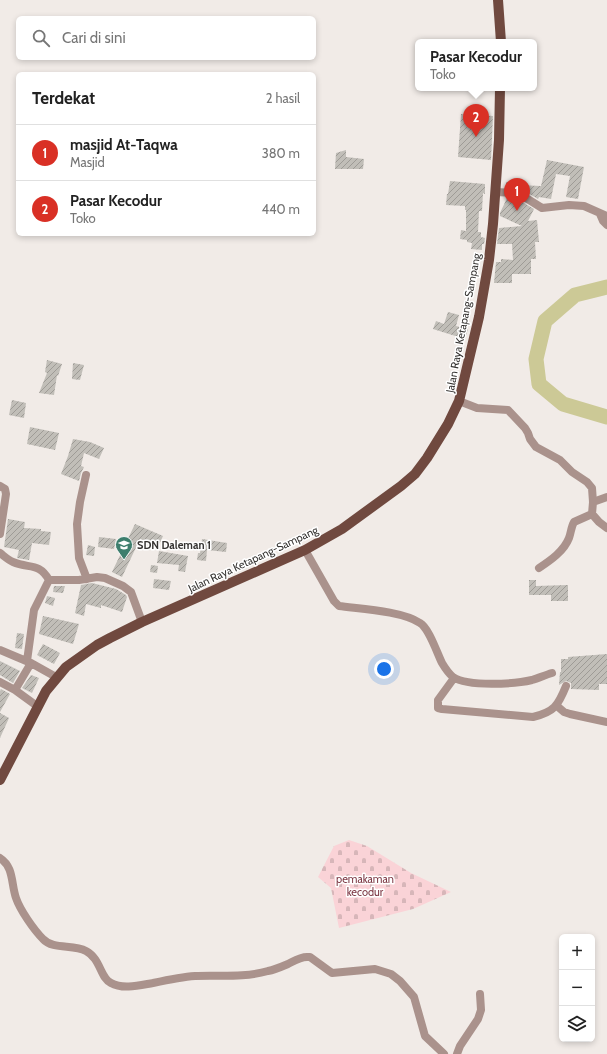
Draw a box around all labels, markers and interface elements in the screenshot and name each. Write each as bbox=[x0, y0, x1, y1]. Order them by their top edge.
search box bbox=[16, 16, 316, 60]
icon: search bbox=[30, 27, 52, 49]
text: Cari di sini bbox=[62, 29, 126, 47]
popup bbox=[415, 39, 537, 91]
text: Pasar Kecodur bbox=[430, 48, 522, 66]
text: Toko bbox=[430, 66, 456, 82]
text: Terdekat bbox=[32, 88, 95, 108]
text: 2 hasil bbox=[266, 90, 300, 106]
pin: 2 bbox=[463, 104, 489, 137]
text: masjid At-Taqwa bbox=[70, 136, 178, 154]
text: 1 bbox=[43, 145, 47, 161]
text: 380 m bbox=[262, 145, 300, 161]
text: Masjid bbox=[70, 154, 105, 170]
pin: 1 bbox=[504, 178, 530, 211]
text: Pasar Kecodur bbox=[70, 192, 162, 210]
text: 2 bbox=[42, 201, 48, 217]
text: 440 m bbox=[262, 201, 300, 217]
text: Toko bbox=[70, 210, 96, 226]
street label: Jalan Raya Ketapang-Sampang bbox=[442, 252, 483, 395]
street label: Jalan Raya Ketapang-Sampang bbox=[185, 522, 321, 596]
school or university icon: SDN Daleman 1 bbox=[114, 535, 134, 560]
place label: SDN Daleman 1 bbox=[137, 538, 211, 552]
your location bbox=[374, 659, 394, 679]
park label: pemakaman kecodur bbox=[336, 872, 394, 899]
map controls bbox=[559, 934, 595, 1042]
button: + bbox=[559, 934, 595, 970]
button: − bbox=[559, 970, 595, 1006]
button: layers bbox=[559, 1006, 595, 1042]

